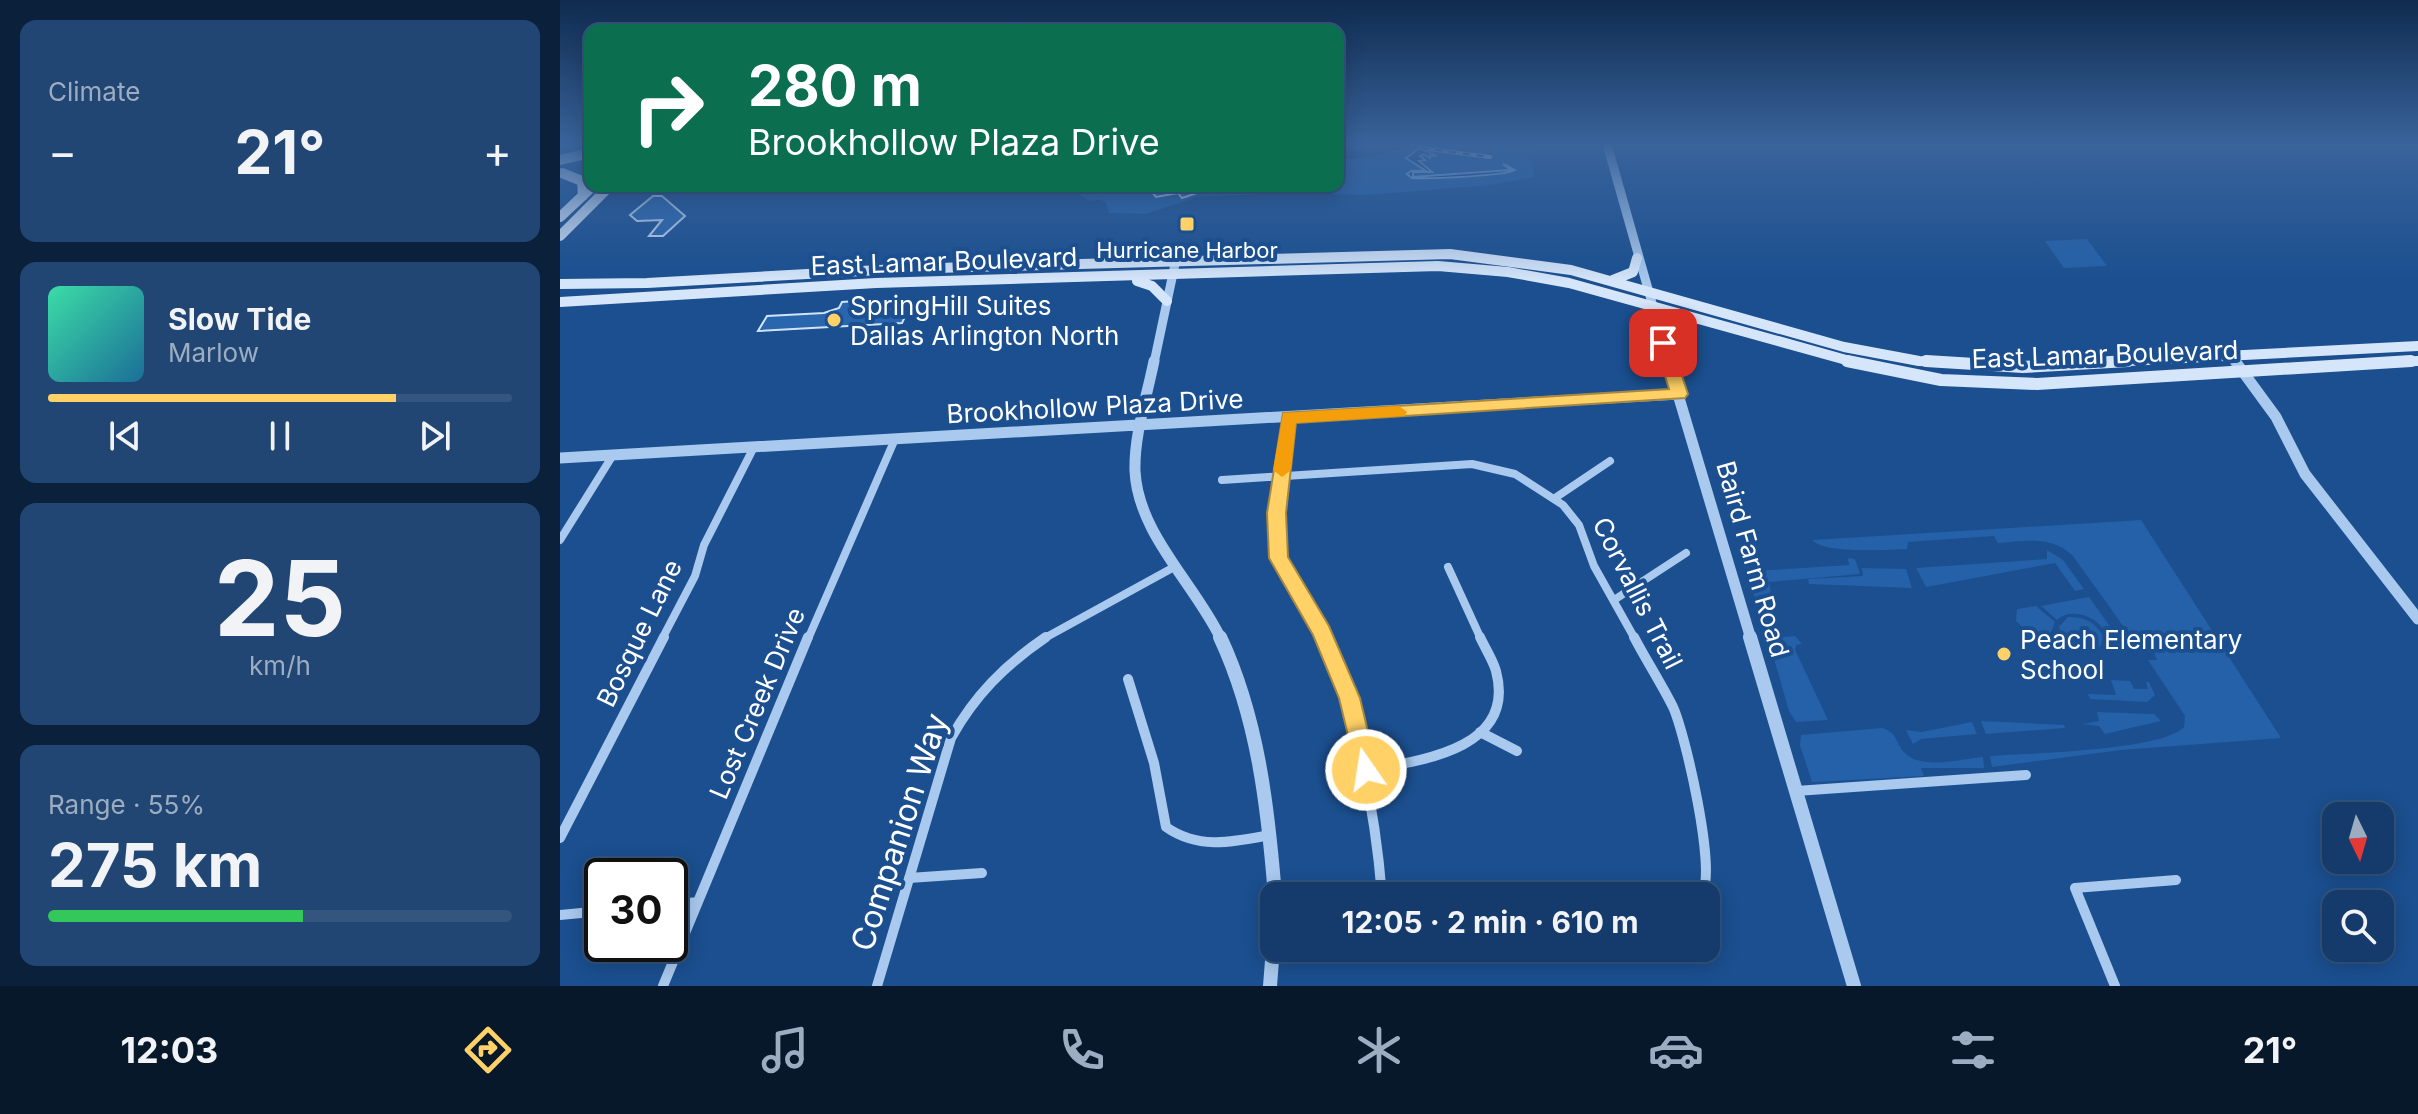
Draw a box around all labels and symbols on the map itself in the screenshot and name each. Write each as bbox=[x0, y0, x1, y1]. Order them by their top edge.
marker: Hurricane Harbor bbox=[1178, 215, 1196, 233]
place label: Hurricane Harbor bbox=[1096, 237, 1278, 263]
street label: East Lamar Boulevard bbox=[810, 241, 1078, 281]
place label: SpringHill Suites Dallas Arlington North bbox=[850, 290, 1119, 351]
pin bbox=[1629, 309, 1697, 377]
marker: SpringHill Suites Dallas Arlington North bbox=[825, 311, 843, 329]
street label: East Lamar Boulevard bbox=[1971, 334, 2239, 374]
street label: Brookhollow Plaza Drive bbox=[946, 383, 1244, 429]
street label: Baird Farm Road bbox=[1710, 457, 1796, 661]
street label: Corvallis Trail bbox=[1586, 512, 1690, 674]
street label: Bosque Lane bbox=[590, 554, 688, 712]
street label: Lost Creek Drive bbox=[703, 603, 811, 803]
place label: Peach Elementary School bbox=[2020, 624, 2242, 685]
marker: Peach Elementary School bbox=[1995, 645, 2013, 663]
street label: Companion Way bbox=[842, 708, 956, 956]
position arrow bbox=[1324, 728, 1408, 812]
north arrow bbox=[2322, 802, 2394, 874]
speed limit sign: 30 bbox=[584, 858, 688, 962]

